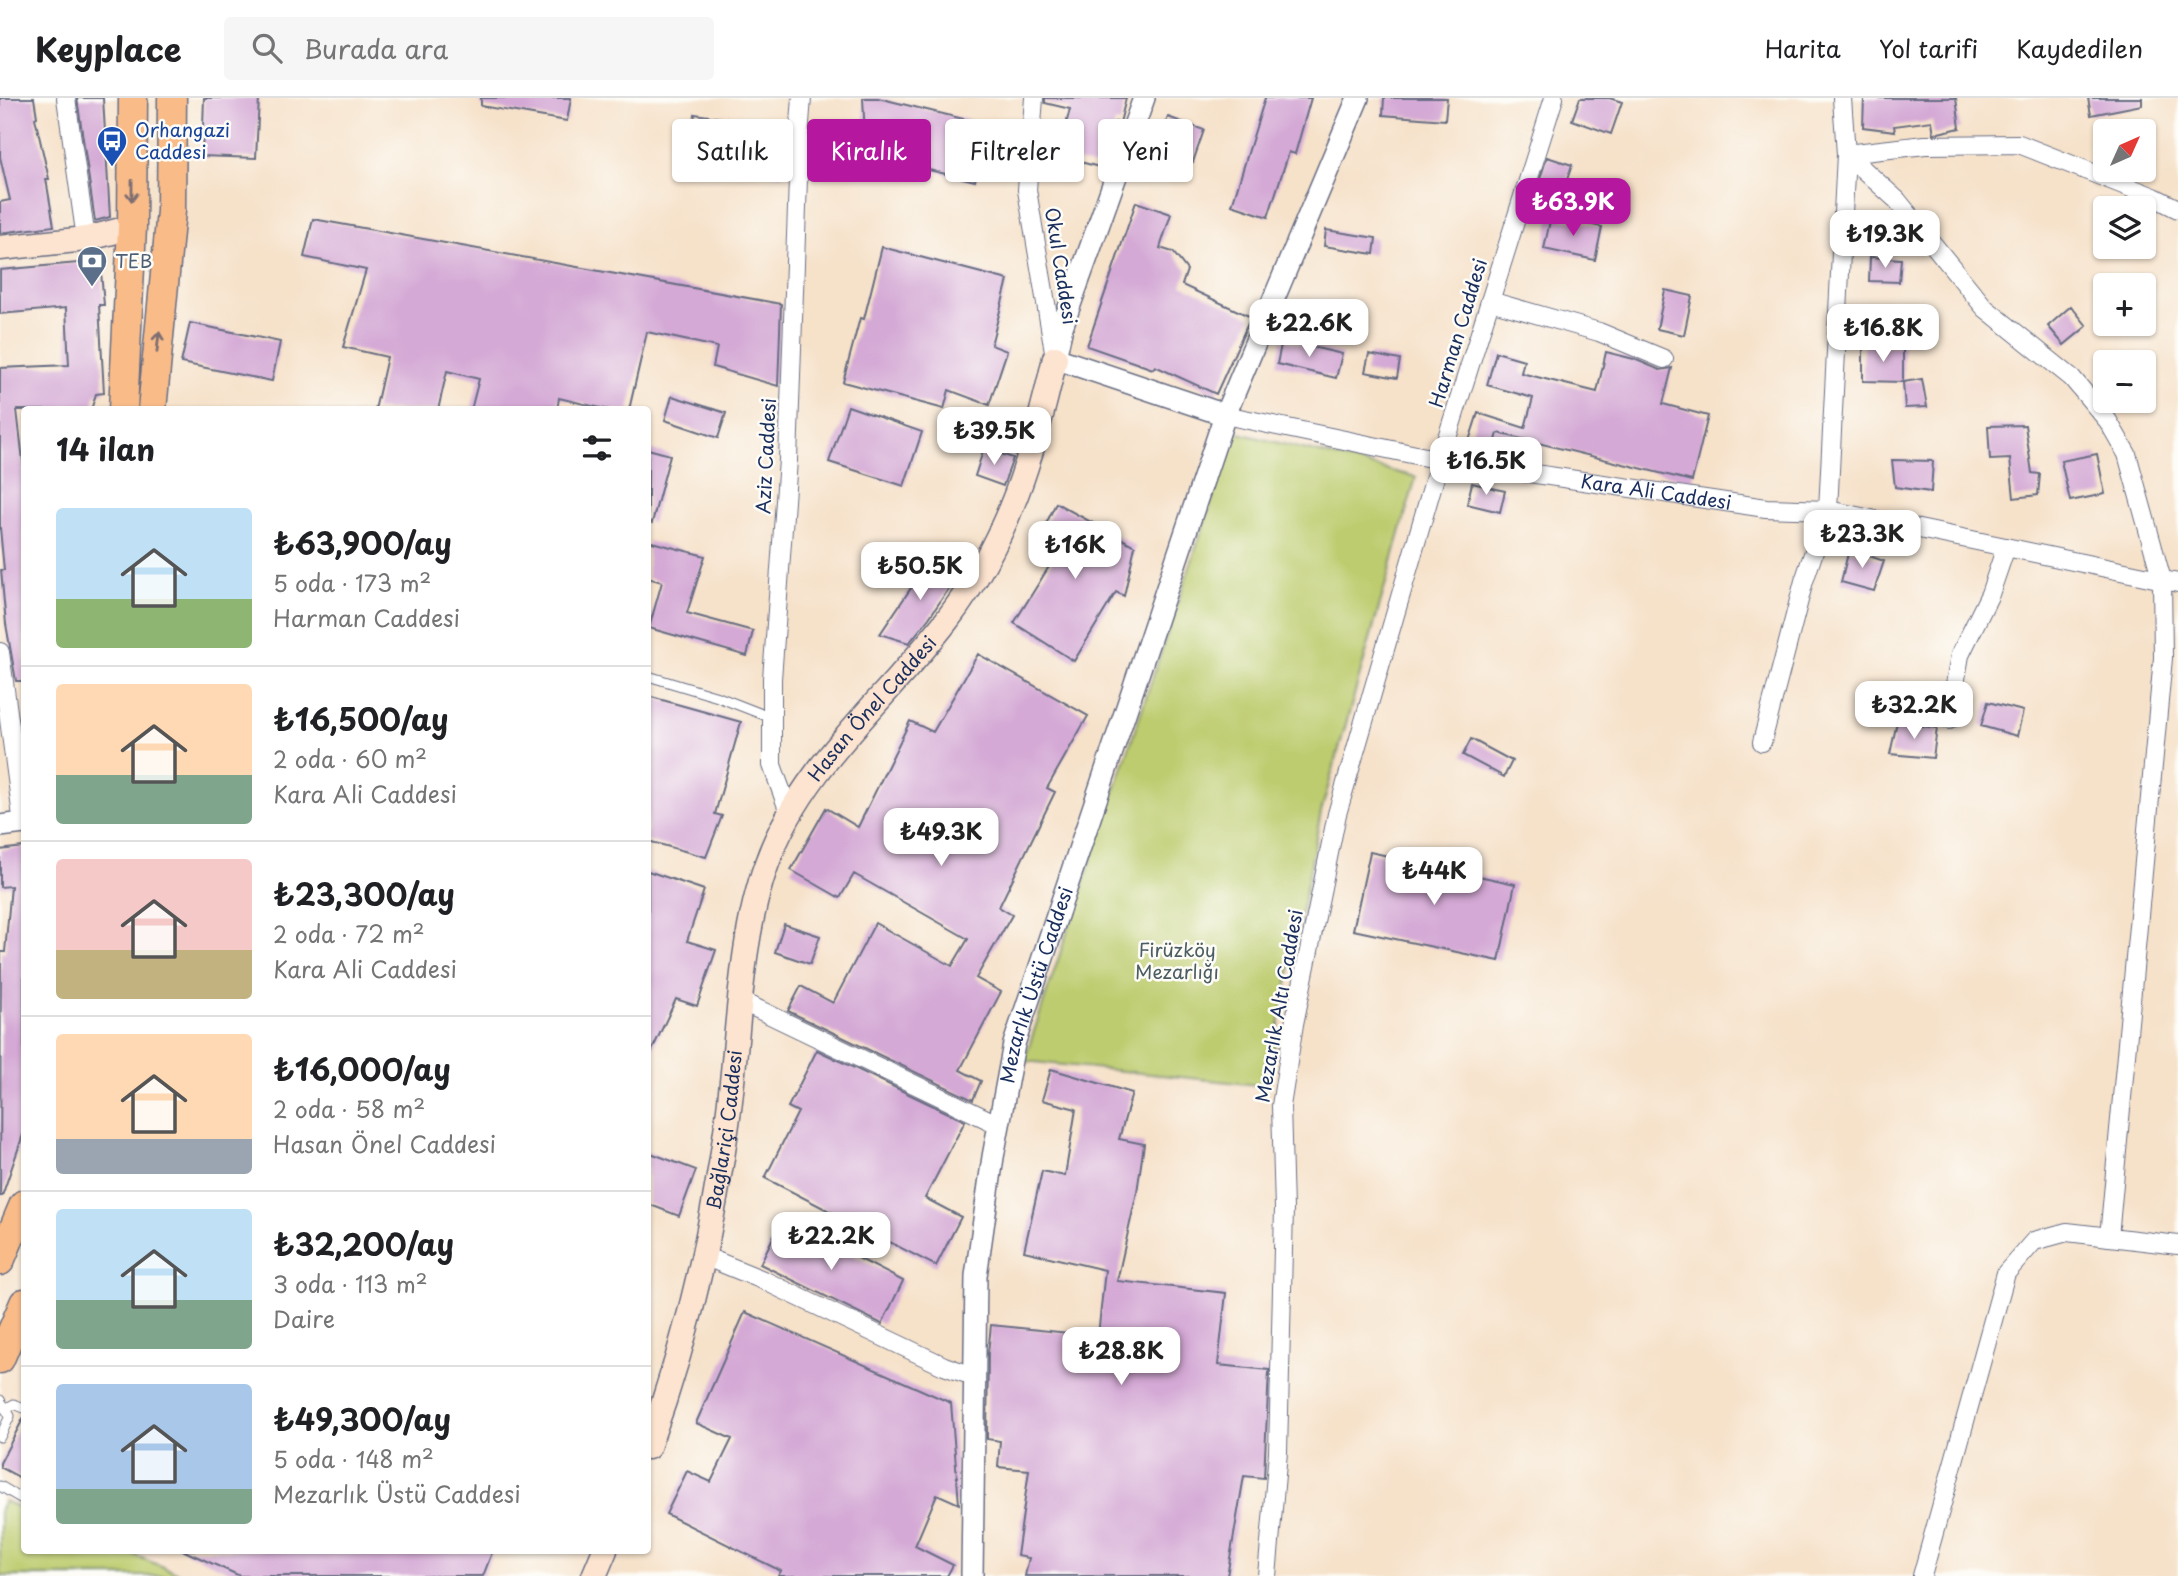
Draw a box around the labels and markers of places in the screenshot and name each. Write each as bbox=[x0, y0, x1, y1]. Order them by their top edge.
place label: Orhangazi Caddesi bbox=[135, 115, 230, 165]
bus stop icon: Orhangazi Caddesi bbox=[95, 124, 129, 168]
pin: ₺63.9K bbox=[1516, 178, 1630, 238]
pin: ₺19.3K bbox=[1828, 211, 1942, 270]
bank icon: TEB bbox=[75, 244, 109, 288]
place label: TEB bbox=[115, 246, 152, 274]
pin: ₺22.6K bbox=[1252, 300, 1366, 359]
pin: ₺16.8K bbox=[1826, 304, 1940, 364]
pin: ₺39.5K bbox=[937, 408, 1051, 467]
pin: ₺16.5K bbox=[1429, 438, 1543, 497]
pin: ₺23.3K bbox=[1805, 510, 1919, 570]
pin: ₺16K bbox=[1034, 522, 1116, 581]
pin: ₺50.5K bbox=[863, 542, 977, 602]
pin: ₺32.2K bbox=[1857, 682, 1971, 741]
pin: ₺49.3K bbox=[884, 808, 998, 868]
pin: ₺44K bbox=[1393, 848, 1475, 907]
pin: ₺22.2K bbox=[774, 1212, 888, 1272]
pin: ₺28.8K bbox=[1064, 1328, 1178, 1387]

